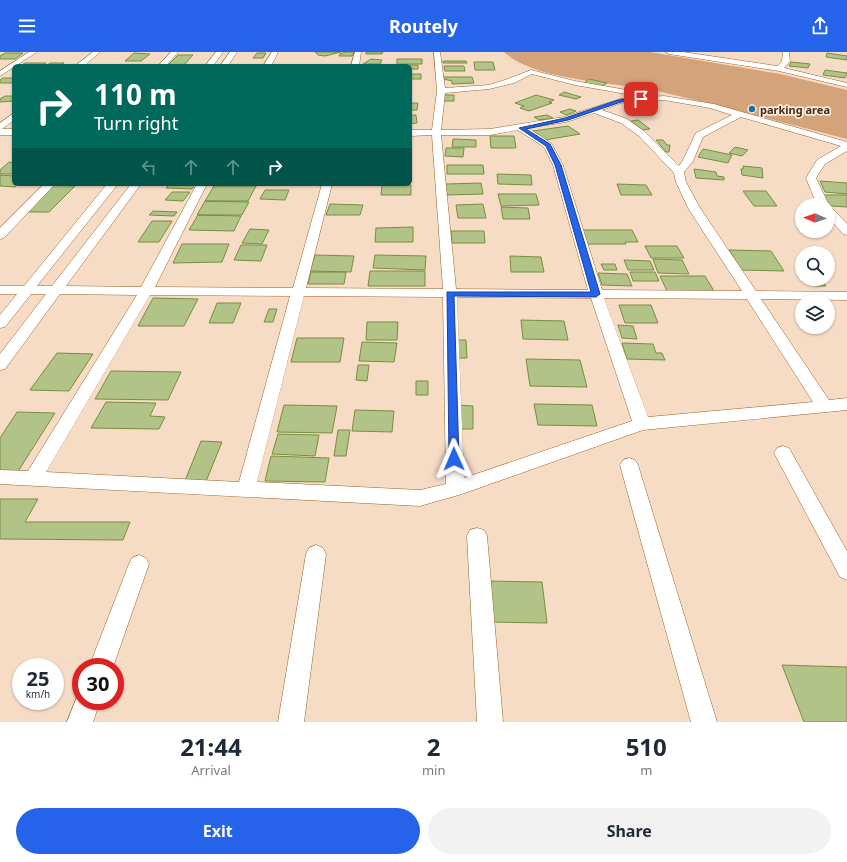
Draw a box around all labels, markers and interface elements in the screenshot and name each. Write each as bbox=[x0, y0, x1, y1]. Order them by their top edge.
text: Routely bbox=[389, 14, 458, 38]
icon: menu bbox=[16, 15, 38, 37]
icon: share bbox=[809, 15, 831, 37]
text: 110 m bbox=[94, 75, 177, 113]
icon: right bbox=[28, 80, 80, 132]
pin bbox=[624, 82, 658, 116]
icon: arrive bbox=[630, 88, 652, 110]
place label: parking area bbox=[760, 102, 830, 117]
marker: parking area bbox=[747, 104, 757, 114]
text: Turn right bbox=[94, 111, 178, 135]
icon: left bbox=[138, 156, 160, 178]
icon: ahead bbox=[180, 156, 202, 178]
icon: ahead bbox=[222, 156, 244, 178]
icon: right bbox=[264, 156, 286, 178]
north arrow bbox=[795, 198, 835, 238]
map controls bbox=[795, 198, 835, 334]
button: search bbox=[795, 246, 835, 286]
button: layers bbox=[795, 294, 835, 334]
position arrow bbox=[433, 438, 475, 480]
speed limit sign: 30 bbox=[72, 658, 124, 710]
text: 25 bbox=[27, 665, 49, 692]
text: km/h bbox=[26, 687, 50, 701]
text: 21:44 bbox=[180, 730, 242, 763]
text: 2 bbox=[427, 730, 441, 763]
text: 510 bbox=[626, 730, 667, 763]
text: Arrival bbox=[191, 761, 231, 779]
text: min bbox=[422, 761, 445, 779]
text: m bbox=[640, 761, 652, 779]
button: Exit bbox=[16, 808, 420, 854]
button: Share bbox=[428, 808, 831, 854]

